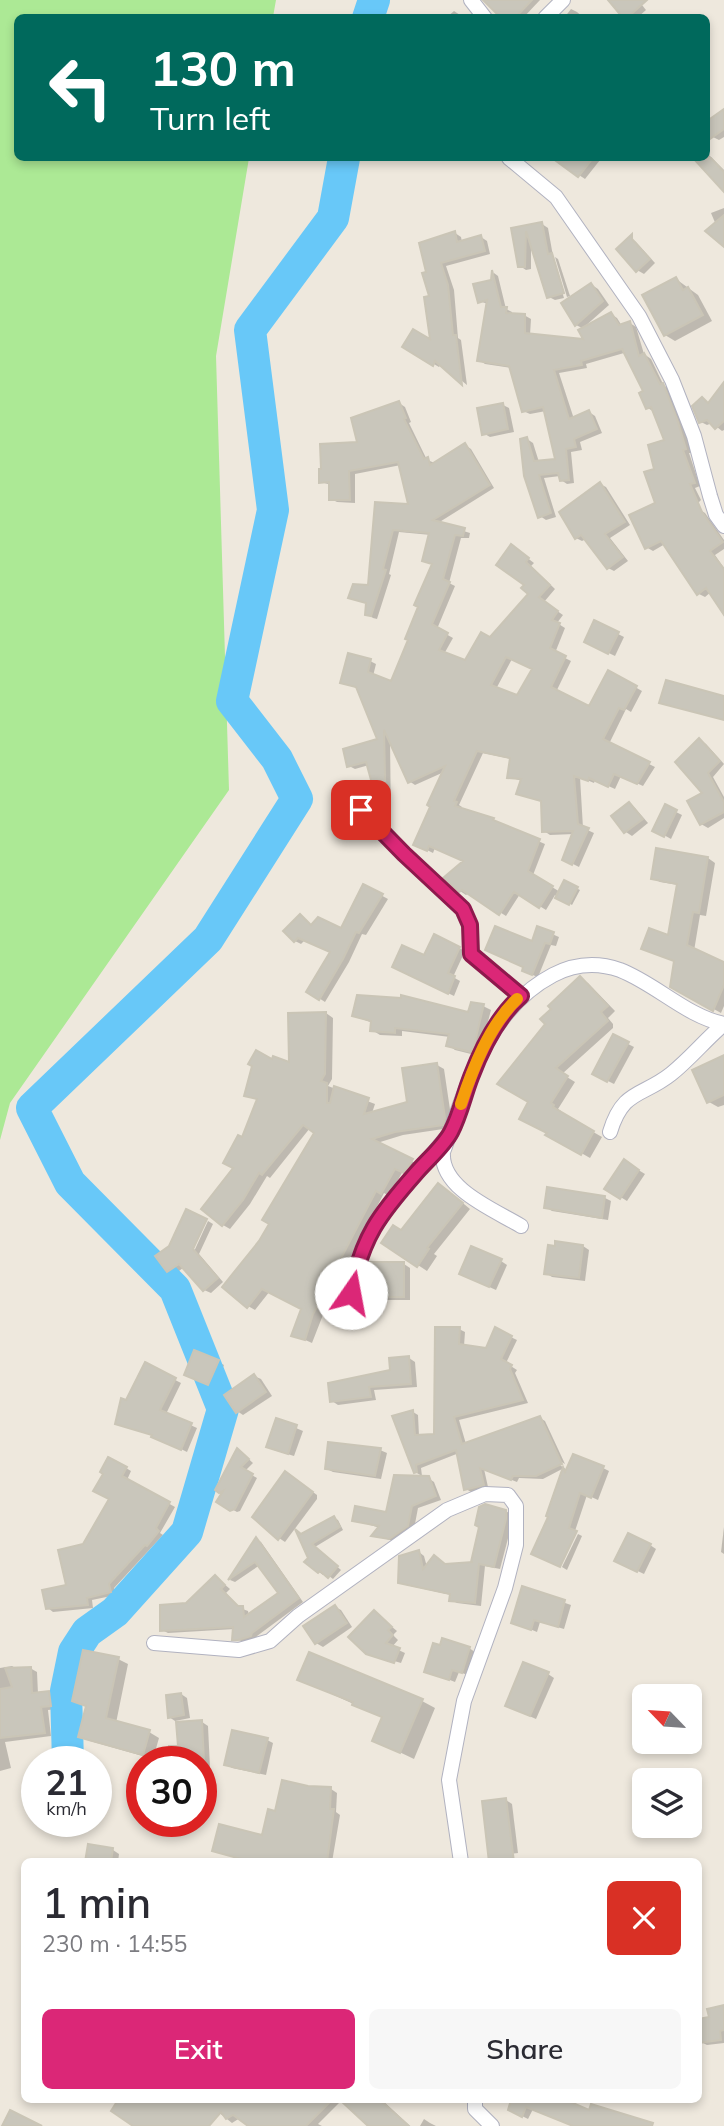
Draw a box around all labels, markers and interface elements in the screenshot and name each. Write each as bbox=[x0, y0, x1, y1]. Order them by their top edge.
text: 130 m bbox=[150, 37, 296, 98]
icon: left bbox=[35, 42, 126, 133]
text: Turn left bbox=[150, 98, 270, 138]
pin bbox=[331, 780, 391, 840]
icon: arrive bbox=[342, 791, 380, 829]
position arrow bbox=[314, 1256, 388, 1330]
north arrow bbox=[632, 1684, 702, 1754]
map controls bbox=[632, 1684, 702, 1838]
speed limit sign: 30 bbox=[126, 1746, 217, 1837]
text: 21 bbox=[45, 1760, 88, 1804]
button: layers bbox=[632, 1768, 702, 1838]
text: km/h bbox=[46, 1797, 87, 1820]
text: 1 min bbox=[42, 1876, 151, 1929]
button: close bbox=[607, 1881, 681, 1955]
text: 230 m · 14:55 bbox=[42, 1929, 187, 1958]
button: Exit bbox=[42, 2009, 355, 2089]
button: Share bbox=[369, 2009, 681, 2089]

